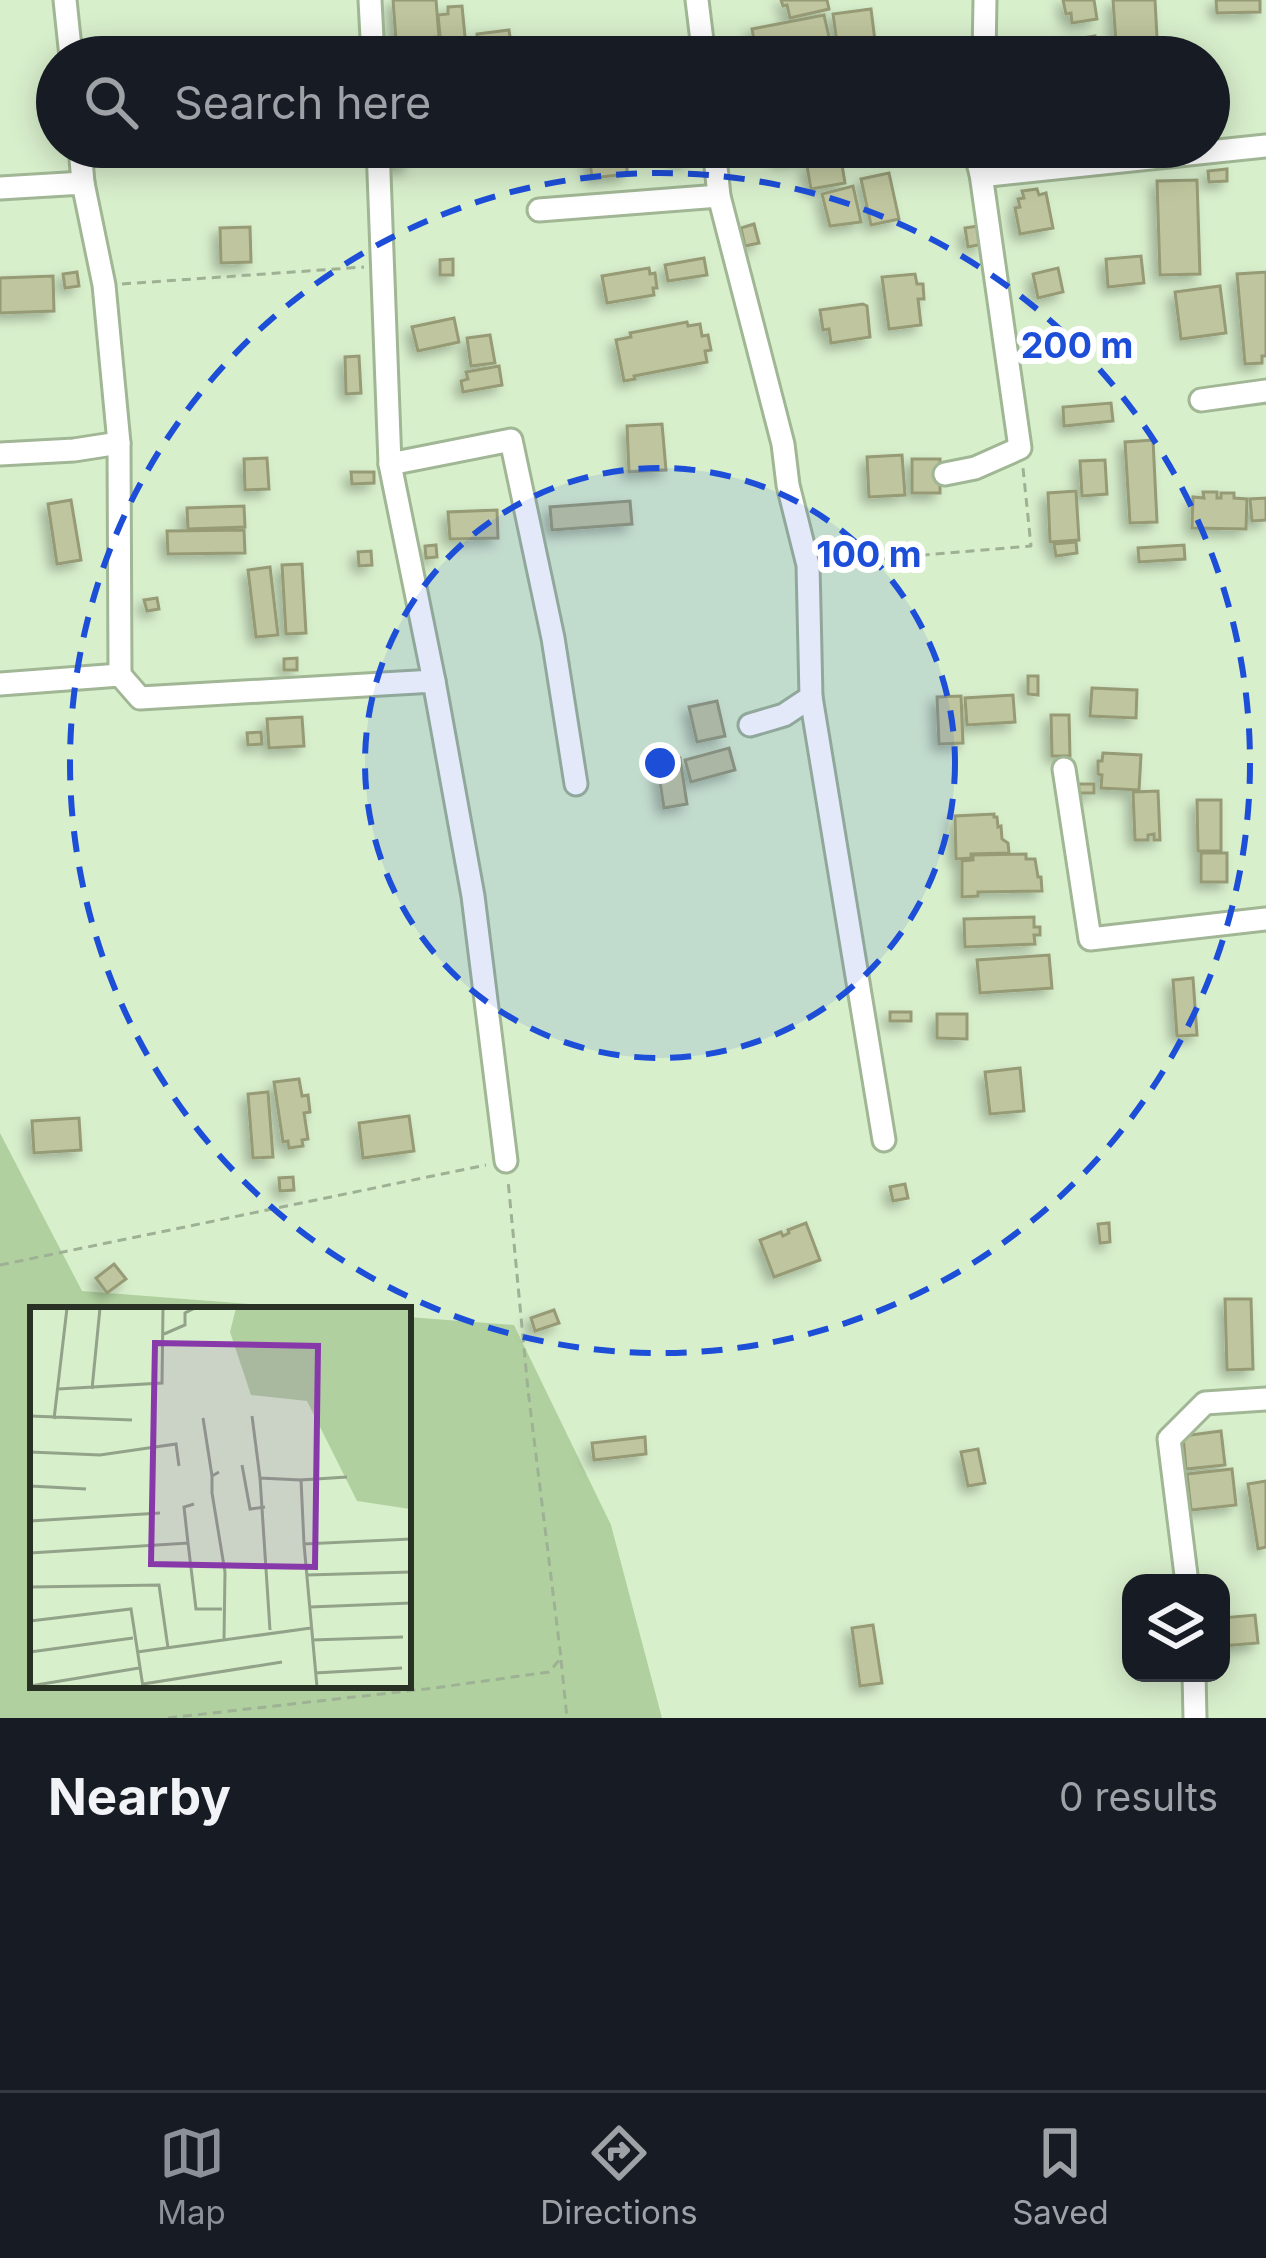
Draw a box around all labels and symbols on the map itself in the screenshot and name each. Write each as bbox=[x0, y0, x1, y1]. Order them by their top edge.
text: 200 m bbox=[1021, 323, 1133, 367]
text: 100 m bbox=[816, 532, 922, 576]
centre of rings bbox=[639, 742, 681, 784]
inset map bbox=[30, 1307, 411, 1688]

